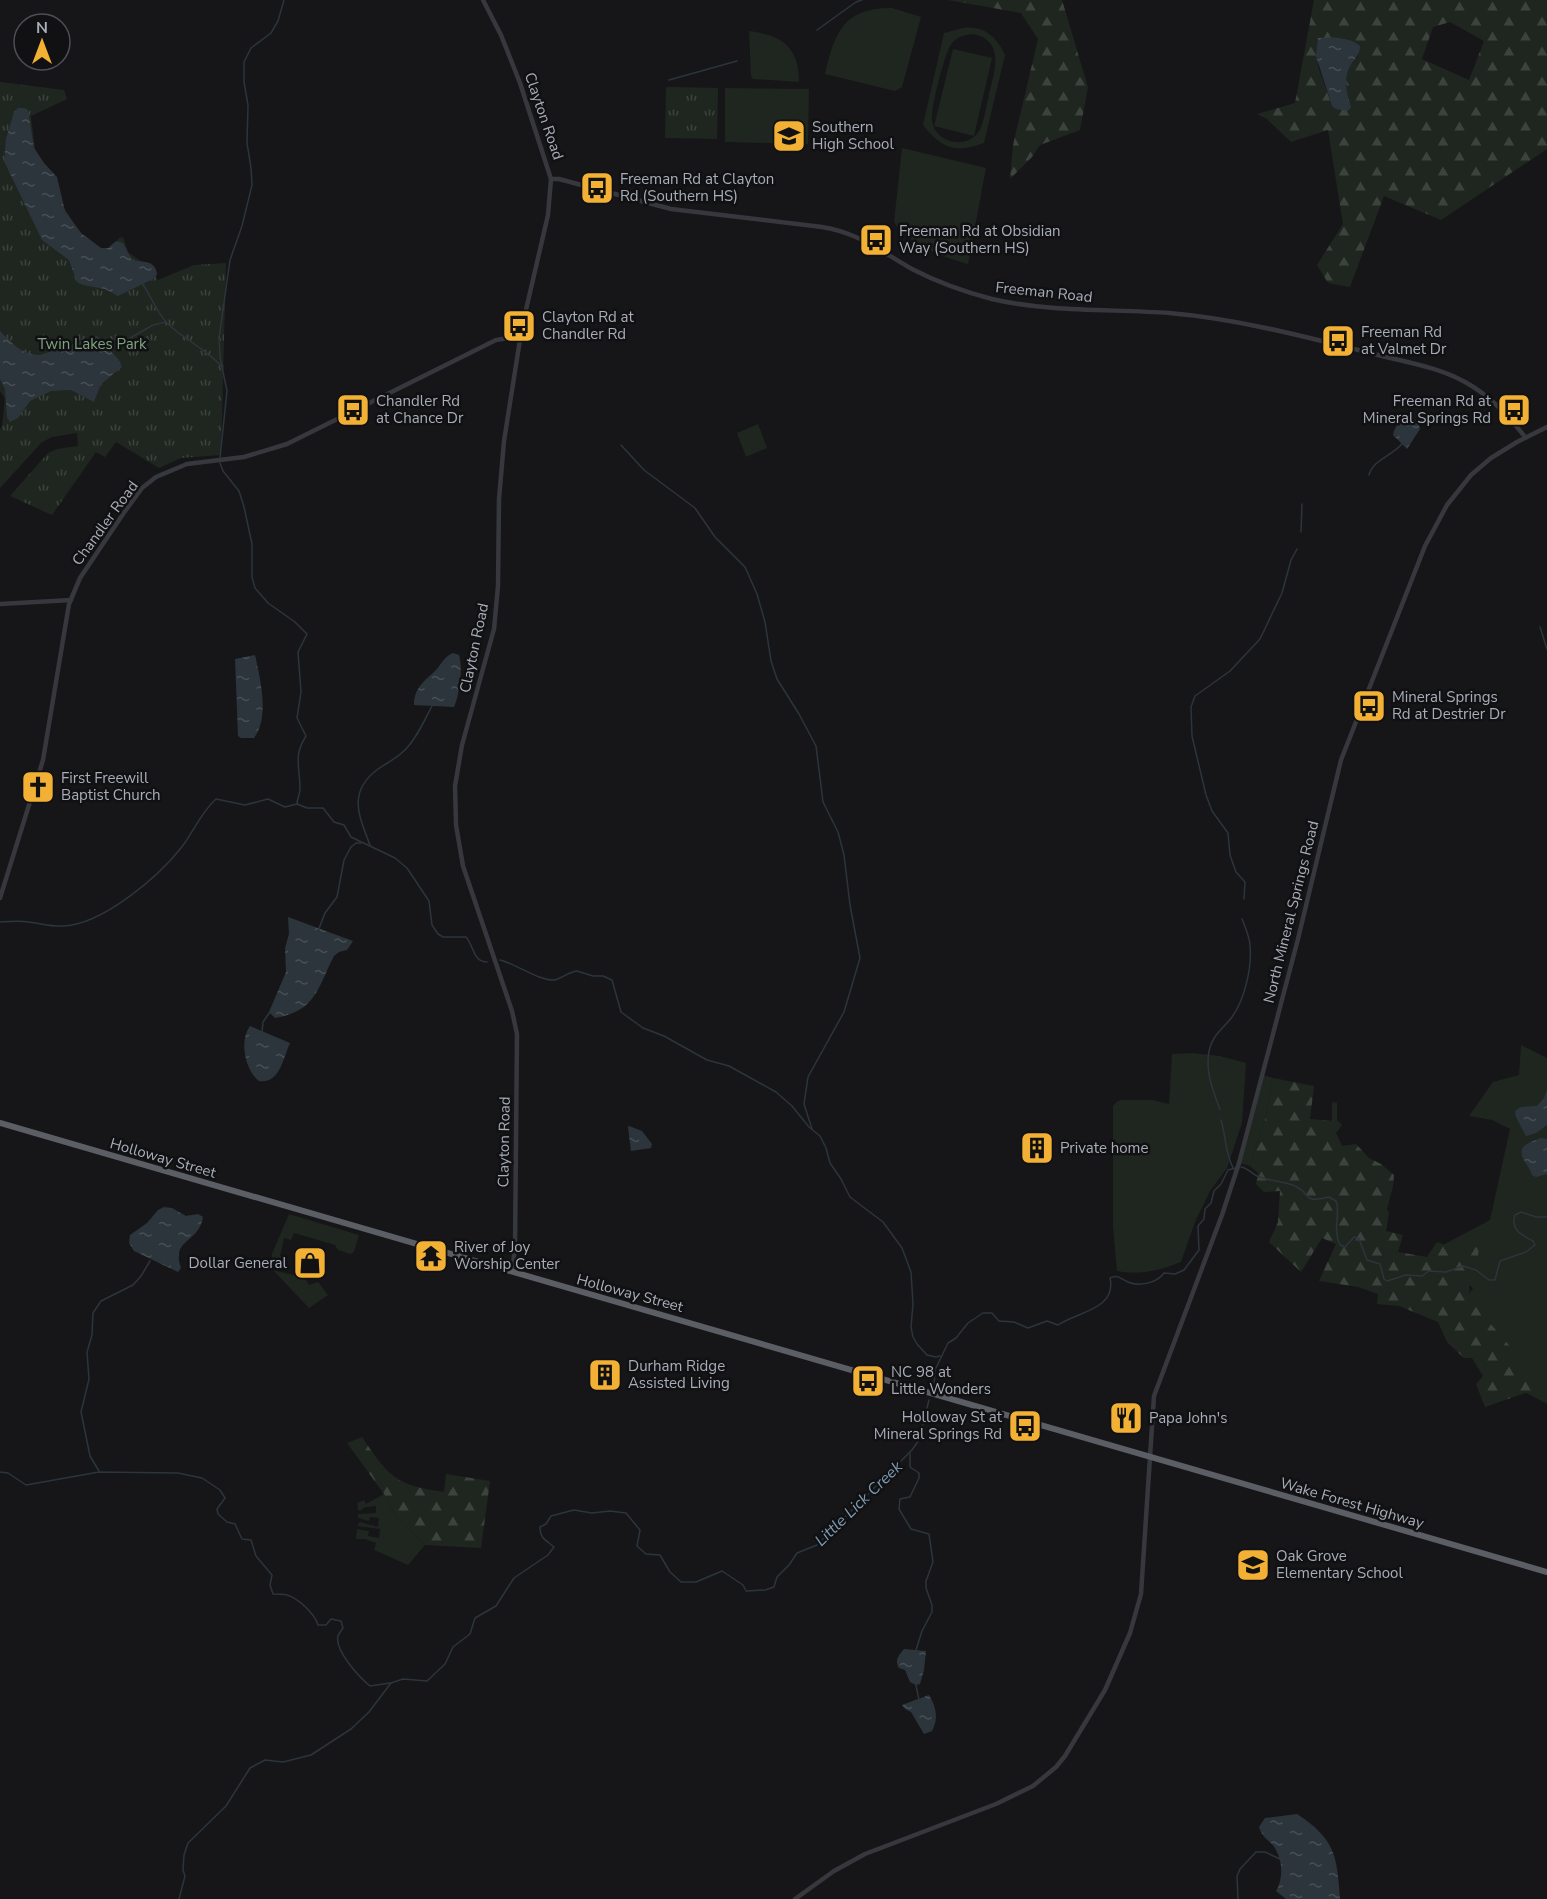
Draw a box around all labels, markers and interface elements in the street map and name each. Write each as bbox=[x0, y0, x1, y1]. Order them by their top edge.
north arrow bbox=[12, 12, 72, 72]
text: N bbox=[36, 17, 48, 39]
street label: Clayton Road bbox=[520, 70, 568, 162]
place label: Southern High School bbox=[812, 117, 894, 154]
school or university icon: Southern High School bbox=[771, 118, 807, 154]
place label: Freeman Rd at Clayton Rd (Southern HS) bbox=[620, 169, 774, 206]
bus stop icon: Freeman Rd at Clayton Rd (Southern HS) bbox=[579, 170, 615, 206]
place label: Freeman Rd at Obsidian Way (Southern HS) bbox=[899, 221, 1061, 258]
bus stop icon: Freeman Rd at Obsidian Way (Southern HS) bbox=[858, 222, 894, 258]
street label: Freeman Road bbox=[995, 277, 1093, 307]
place label: Clayton Rd at Chandler Rd bbox=[542, 307, 635, 344]
bus stop icon: Clayton Rd at Chandler Rd bbox=[501, 308, 537, 344]
place label: Freeman Rd at Valmet Dr bbox=[1361, 322, 1447, 359]
bus stop icon: Freeman Rd at Valmet Dr bbox=[1320, 323, 1356, 359]
park label: Twin Lakes Park bbox=[38, 334, 147, 354]
place label: Chandler Rd at Chance Dr bbox=[376, 391, 464, 428]
place label: Freeman Rd at Mineral Springs Rd bbox=[1363, 391, 1492, 428]
bus stop icon: Chandler Rd at Chance Dr bbox=[335, 392, 371, 428]
bus stop icon: Freeman Rd at Mineral Springs Rd bbox=[1496, 392, 1532, 428]
street label: Chandler Road bbox=[67, 477, 143, 569]
street label: Clayton Road bbox=[455, 601, 493, 695]
place label: Mineral Springs Rd at Destrier Dr bbox=[1392, 687, 1506, 724]
bus stop icon: Mineral Springs Rd at Destrier Dr bbox=[1351, 688, 1387, 724]
place label: First Freewill Baptist Church bbox=[61, 768, 161, 805]
church icon: First Freewill Baptist Church bbox=[20, 769, 56, 805]
street label: North Mineral Springs Road bbox=[1259, 819, 1323, 1005]
street label: Clayton Road bbox=[493, 1096, 515, 1188]
building icon: Private home bbox=[1019, 1130, 1055, 1166]
street label: Holloway Street bbox=[108, 1133, 219, 1183]
place label: Private home bbox=[1060, 1138, 1148, 1158]
place label: River of Joy Worship Center bbox=[454, 1237, 560, 1274]
temple icon: River of Joy Worship Center bbox=[413, 1238, 449, 1274]
shop icon: Dollar General bbox=[292, 1245, 328, 1281]
place label: Dollar General bbox=[188, 1253, 288, 1273]
street label: Holloway Street bbox=[574, 1269, 686, 1317]
place label: Durham Ridge Assisted Living bbox=[628, 1356, 730, 1393]
building icon: Durham Ridge Assisted Living bbox=[587, 1357, 623, 1393]
place label: NC 98 at Little Wonders bbox=[891, 1362, 991, 1399]
bus stop icon: NC 98 at Little Wonders bbox=[850, 1363, 886, 1399]
restaurant icon: Papa John's bbox=[1108, 1400, 1144, 1436]
place label: Holloway St at Mineral Springs Rd bbox=[874, 1407, 1003, 1444]
bus stop icon: Holloway St at Mineral Springs Rd bbox=[1007, 1408, 1043, 1444]
place label: Papa John's bbox=[1149, 1408, 1227, 1428]
water label: Little Lick Creek bbox=[810, 1456, 908, 1551]
street label: Wake Forest Highway bbox=[1278, 1473, 1426, 1533]
place label: Oak Grove Elementary School bbox=[1276, 1546, 1403, 1583]
school or university icon: Oak Grove Elementary School bbox=[1235, 1547, 1271, 1583]

